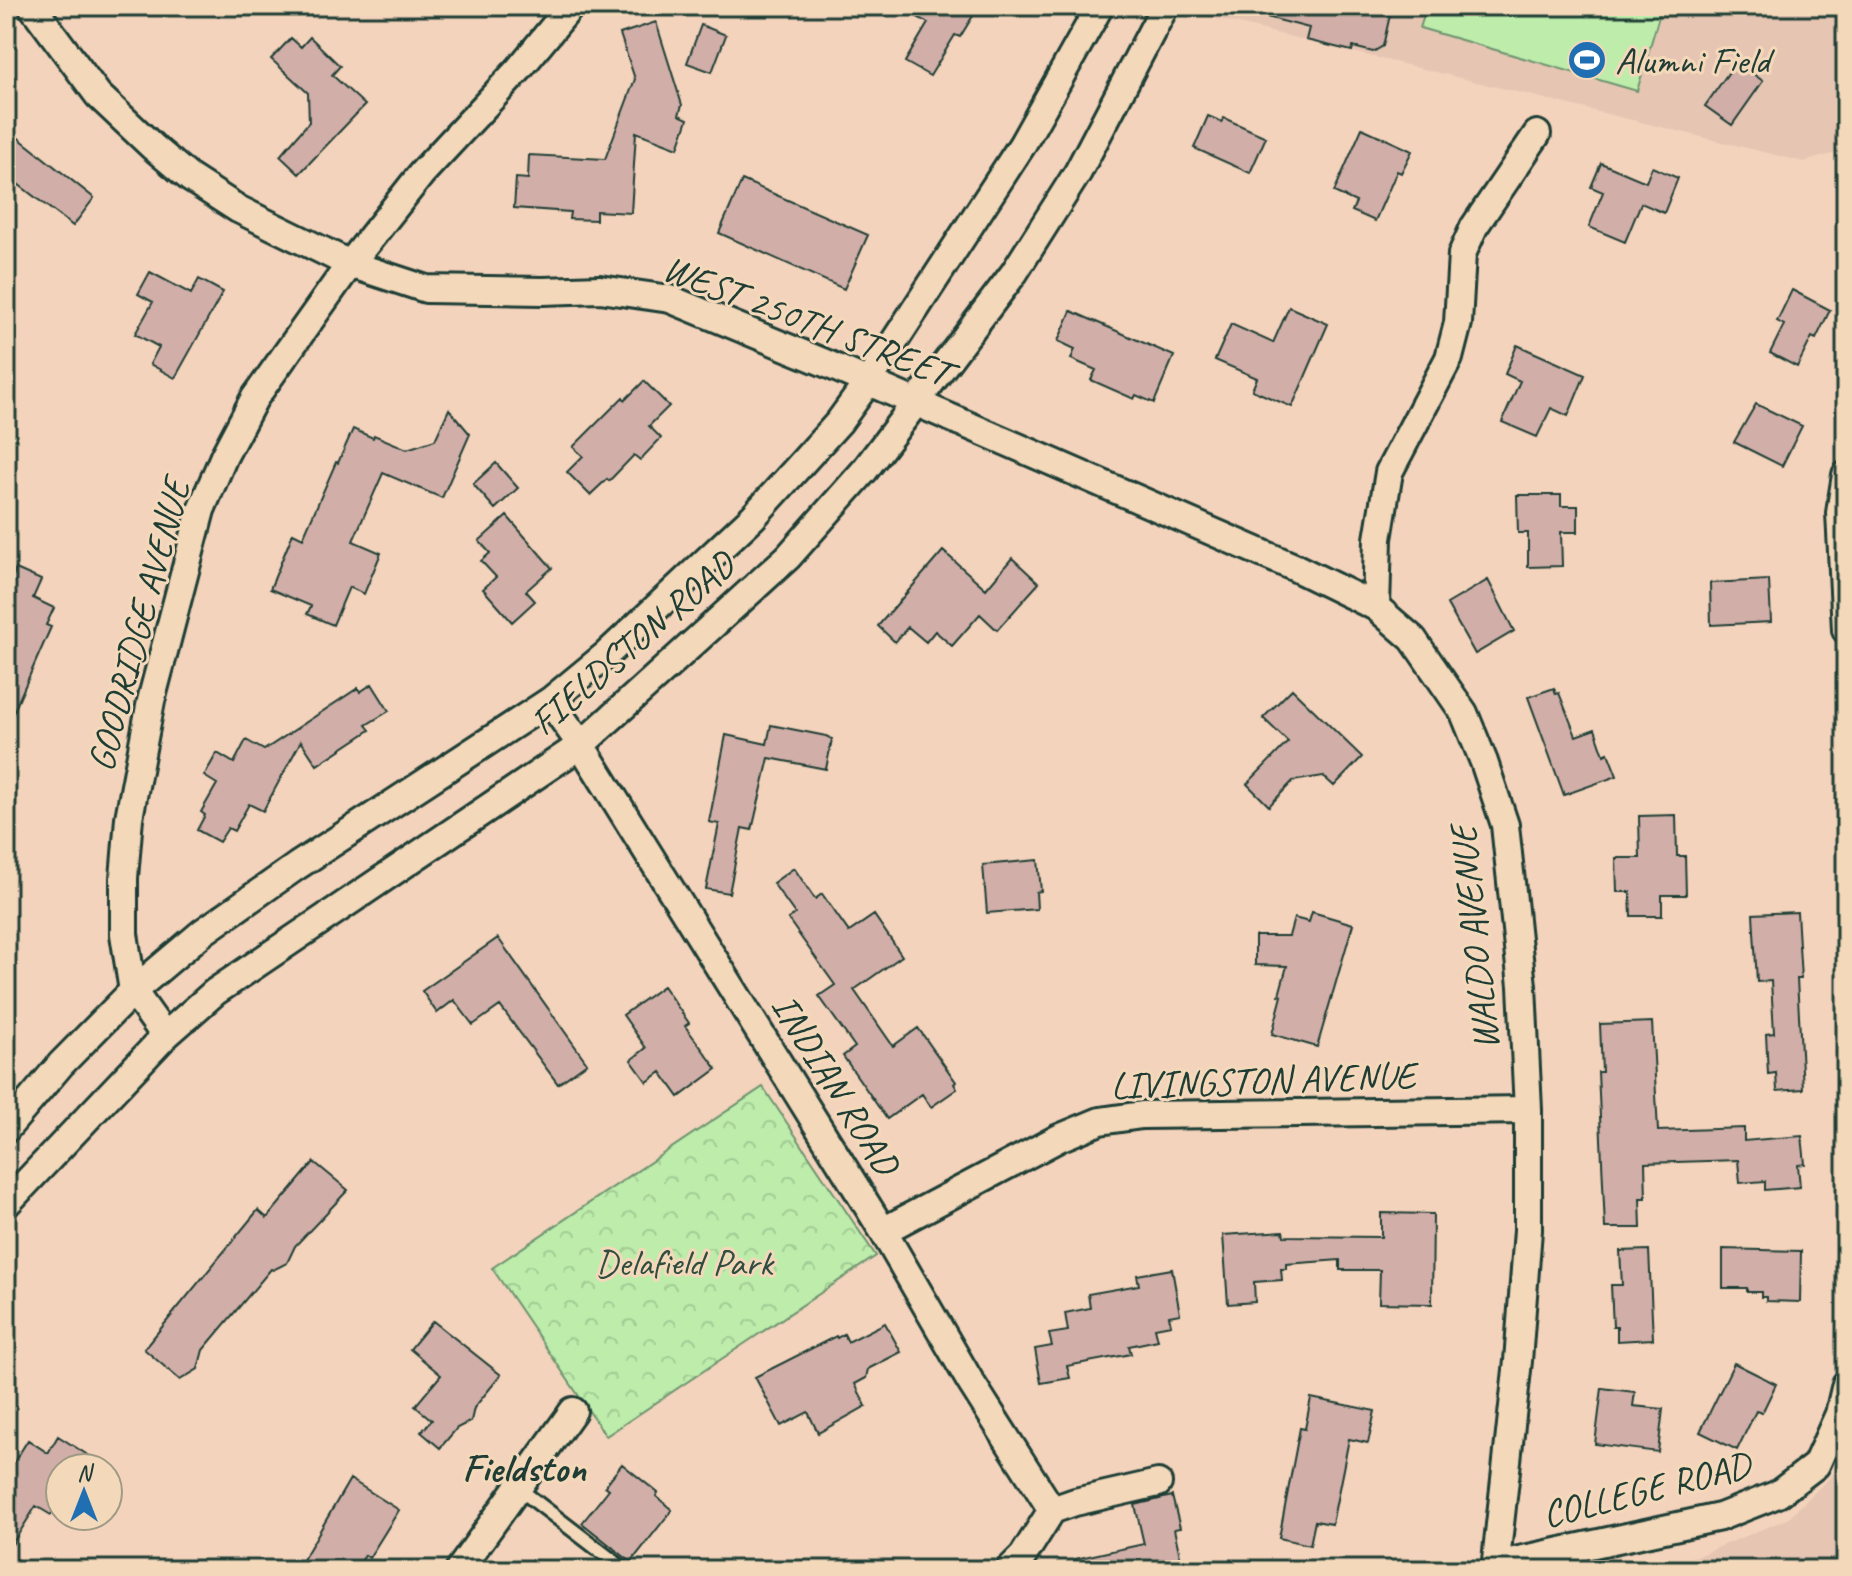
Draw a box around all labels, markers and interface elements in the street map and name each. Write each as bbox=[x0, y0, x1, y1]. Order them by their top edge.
place label: Alumni Field bbox=[1615, 37, 1776, 84]
sports icon: Alumni Field bbox=[1566, 39, 1608, 81]
street label: WEST 250TH STREET bbox=[657, 244, 966, 400]
street label: GOODRIDGE AVENUE bbox=[77, 469, 201, 776]
street label: FIELDSTON ROAD bbox=[520, 540, 746, 745]
street label: WALDO AVENUE bbox=[1439, 818, 1510, 1052]
street label: INDIAN ROAD bbox=[761, 985, 911, 1186]
street label: LIVINGSTON AVENUE bbox=[1110, 1052, 1421, 1109]
park label: Delafield Park bbox=[595, 1239, 775, 1286]
street label: COLLEGE ROAD bbox=[1538, 1440, 1758, 1538]
district label: Fieldston bbox=[462, 1443, 586, 1493]
north arrow bbox=[44, 1452, 124, 1532]
text: N bbox=[77, 1459, 94, 1487]

